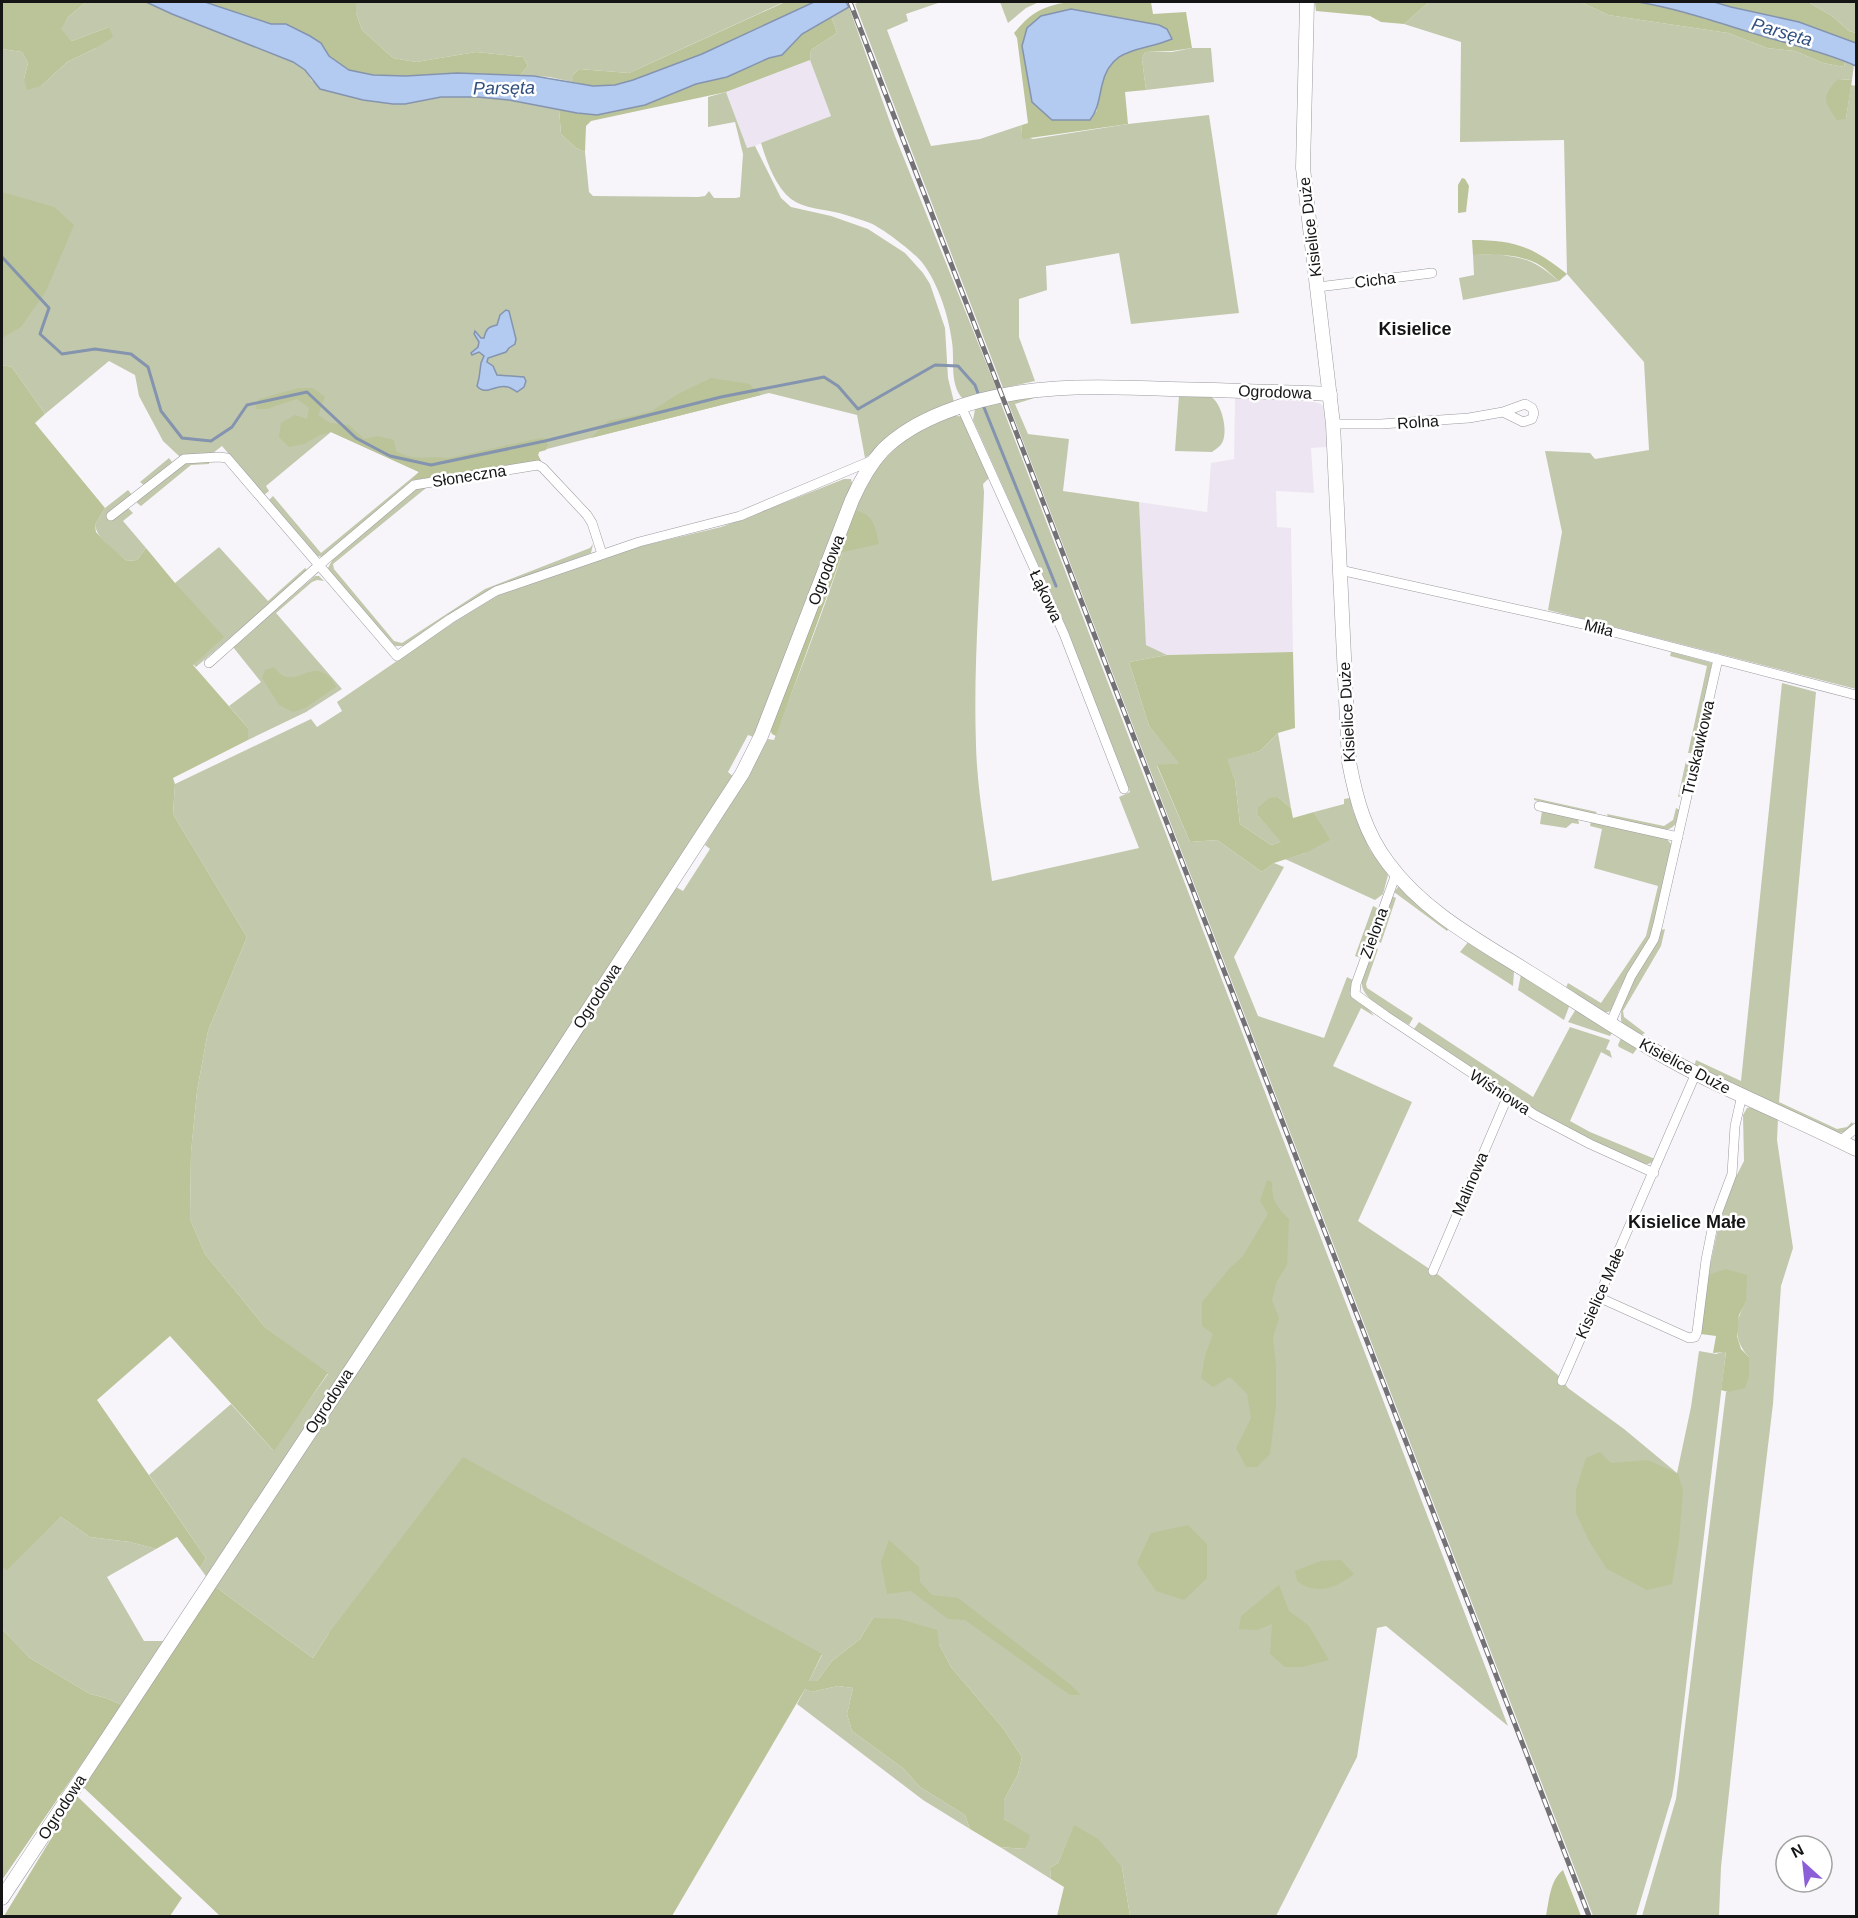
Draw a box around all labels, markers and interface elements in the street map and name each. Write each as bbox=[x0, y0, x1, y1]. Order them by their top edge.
water label: Parsęta bbox=[1749, 14, 1815, 50]
water label: Parsęta bbox=[473, 77, 535, 99]
street label: Kisielice Duże bbox=[1295, 176, 1325, 278]
street label: Cicha bbox=[1354, 269, 1396, 291]
district label: Kisielice bbox=[1378, 319, 1452, 339]
street label: Ogrodowa bbox=[1238, 382, 1312, 402]
street label: Rolna bbox=[1397, 412, 1440, 432]
street label: Słoneczna bbox=[431, 462, 507, 490]
street label: Ogrodowa bbox=[805, 532, 847, 608]
street label: Łąkowa bbox=[1027, 567, 1065, 625]
street label: Miła bbox=[1583, 616, 1615, 640]
street label: Kisielice Duże bbox=[1336, 661, 1358, 763]
street label: Truskawkowa bbox=[1679, 699, 1717, 797]
street label: Zielona bbox=[1357, 905, 1391, 961]
street label: Ogrodowa bbox=[570, 960, 624, 1032]
street label: Kisielice Duże bbox=[1637, 1035, 1733, 1097]
street label: Wiśniowa bbox=[1467, 1066, 1533, 1118]
street label: Malinowa bbox=[1449, 1149, 1491, 1218]
district label: Kisielice Małe bbox=[1628, 1212, 1746, 1232]
street label: Kisielice Małe bbox=[1572, 1245, 1628, 1341]
street label: Ogrodowa bbox=[302, 1365, 356, 1437]
street label: Ogrodowa bbox=[35, 1771, 89, 1843]
north arrow bbox=[1774, 1834, 1834, 1894]
text: N bbox=[1788, 1841, 1806, 1861]

